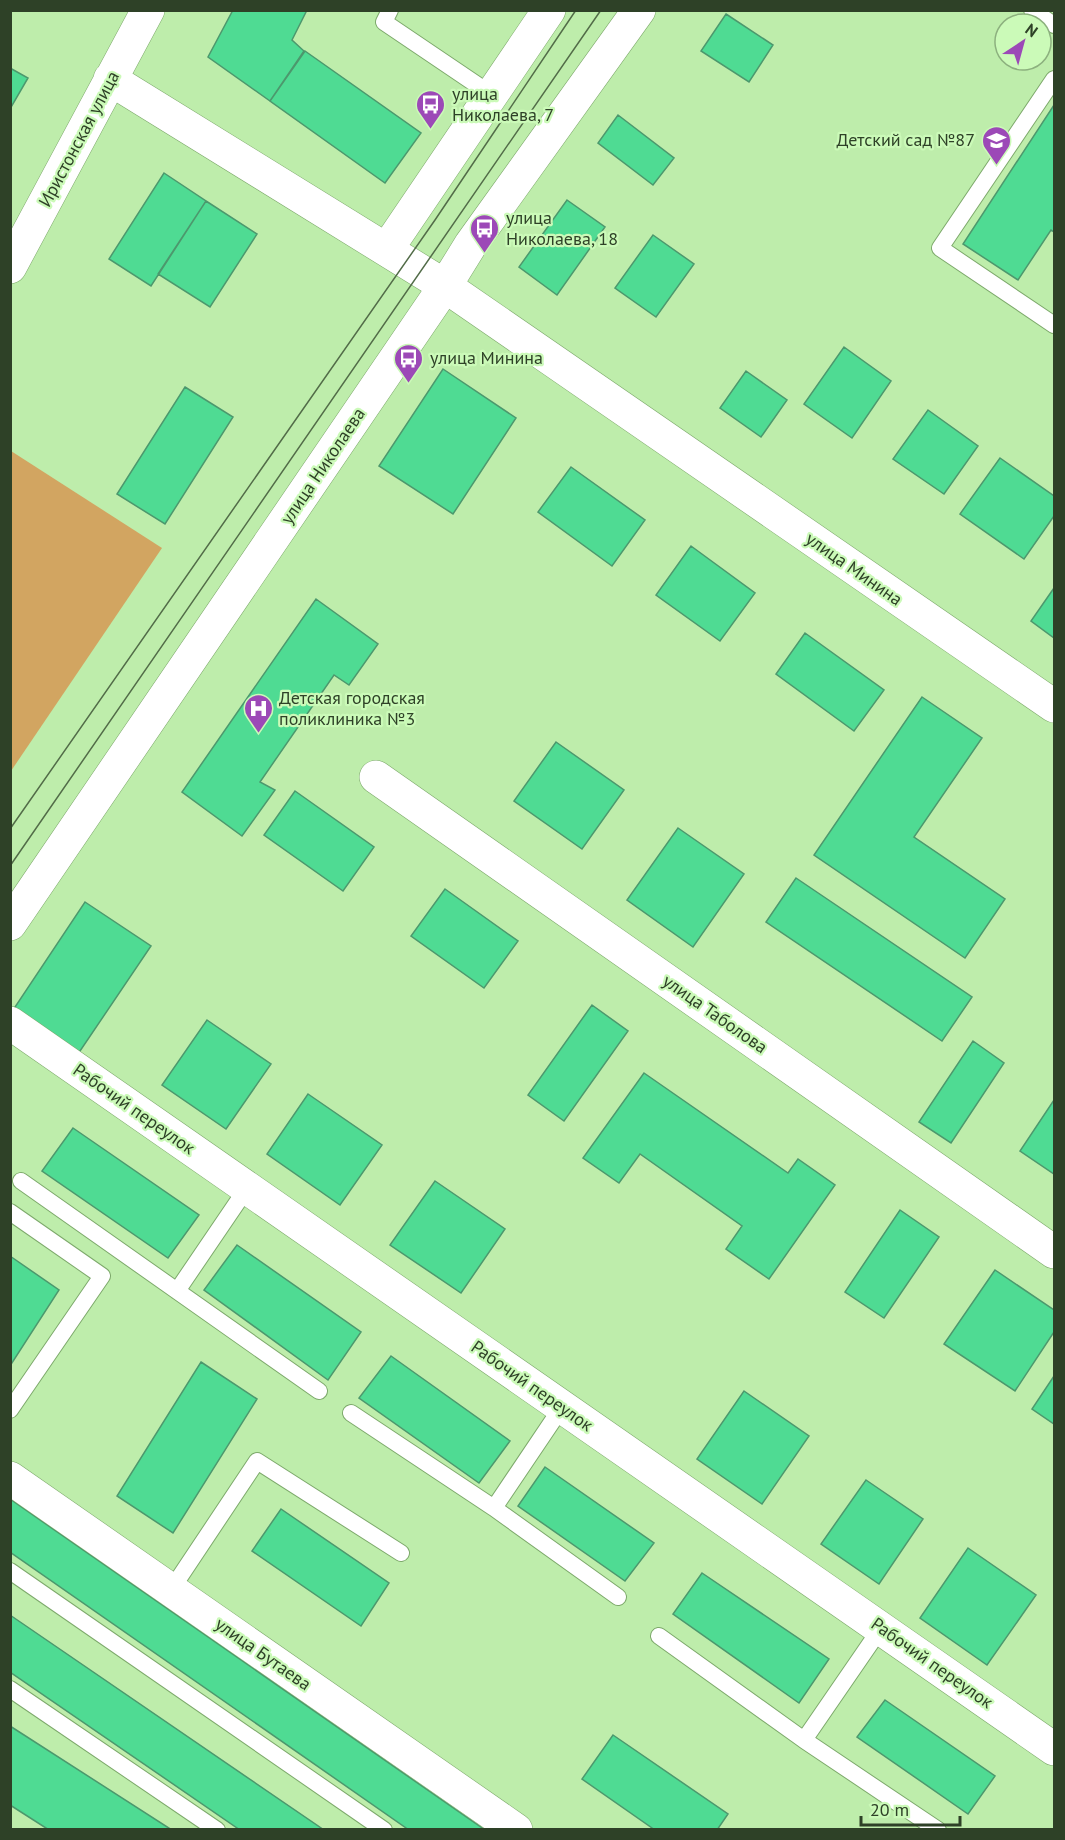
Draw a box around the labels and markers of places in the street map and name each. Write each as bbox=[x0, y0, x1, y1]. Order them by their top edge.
place label: улица Николаева, 7 bbox=[452, 82, 554, 126]
bus stop icon: улица Николаева, 7 bbox=[415, 88, 447, 130]
school or university icon: Детский сад №87 bbox=[980, 124, 1012, 166]
place label: Детский сад №87 bbox=[837, 128, 975, 151]
place label: улица Николаева, 18 bbox=[506, 206, 618, 250]
bus stop icon: улица Николаева, 18 bbox=[469, 212, 501, 254]
bus stop icon: улица Минина bbox=[393, 342, 425, 384]
place label: улица Минина bbox=[430, 346, 543, 369]
place label: Детская городская поликлиника №3 bbox=[279, 686, 425, 730]
hospital icon: Детская городская поликлиника №3 bbox=[242, 692, 274, 734]

